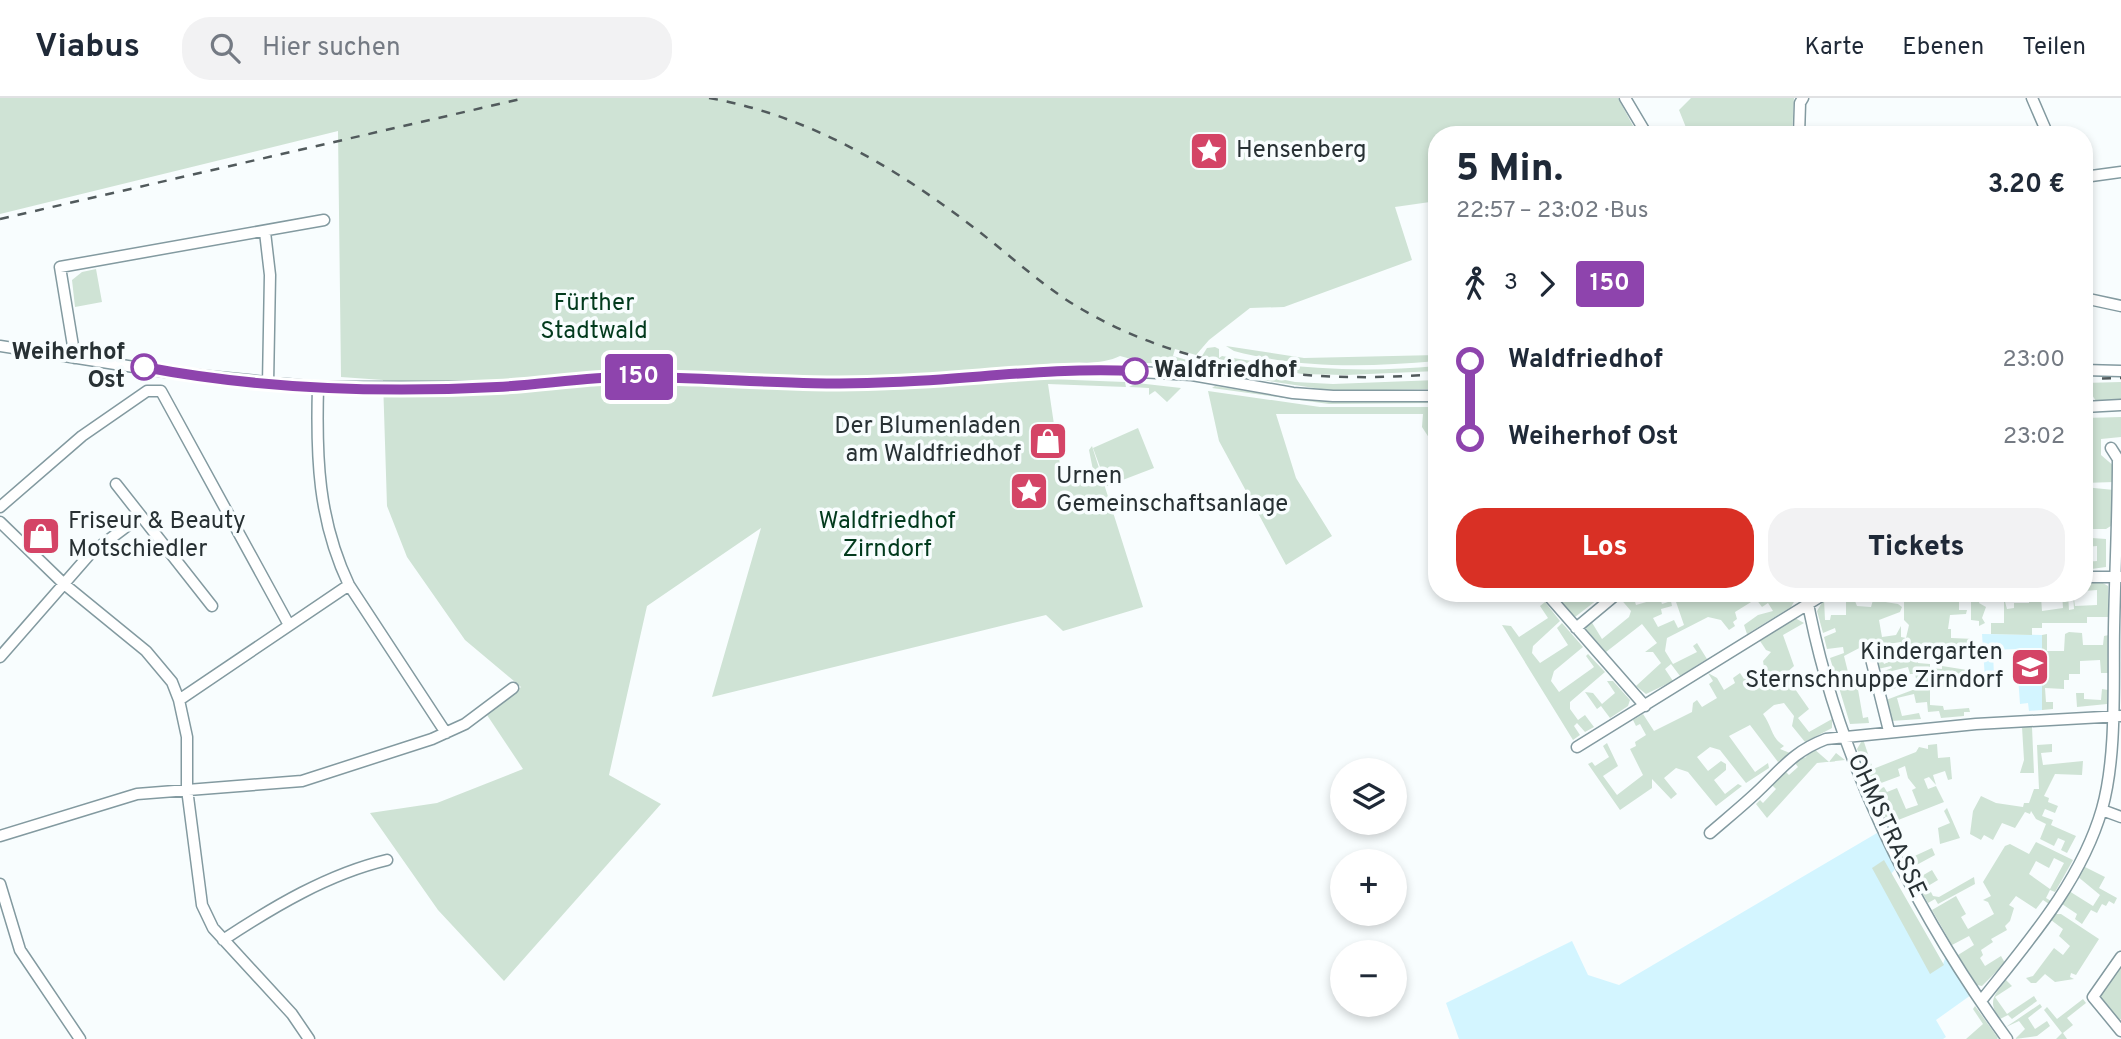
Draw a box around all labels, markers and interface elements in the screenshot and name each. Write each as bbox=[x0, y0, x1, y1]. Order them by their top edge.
search box bbox=[182, 17, 672, 80]
text: Viabus bbox=[35, 27, 140, 69]
icon: search bbox=[206, 29, 244, 67]
text: Hier suchen bbox=[262, 32, 401, 65]
text: Karte bbox=[1804, 33, 1864, 63]
text: Ebenen bbox=[1902, 33, 1984, 63]
text: Teilen bbox=[2022, 33, 2086, 63]
place icon: Hensenberg bbox=[1188, 130, 1230, 172]
place label: Hensenberg bbox=[1236, 136, 1366, 166]
text: 5 Min. bbox=[1456, 146, 1563, 195]
text: 3.20 € bbox=[1988, 169, 2065, 202]
text: 22:57 – 23:02 · Bus bbox=[1456, 197, 1649, 226]
icon: walk bbox=[1456, 265, 1494, 303]
icon: forward bbox=[1528, 265, 1566, 303]
text: 3 bbox=[1504, 269, 1518, 298]
text: 150 bbox=[1590, 269, 1630, 299]
park label: Fürther Stadtwald bbox=[540, 289, 648, 347]
place label: Weiherhof Ost bbox=[12, 338, 125, 396]
text: Waldfriedhof bbox=[1508, 344, 1663, 377]
text: 23:00 bbox=[2003, 346, 2065, 375]
marker: Weiherhof Ost bbox=[131, 354, 157, 380]
line badge: 150 bbox=[599, 354, 679, 400]
place label: Waldfriedhof bbox=[1154, 356, 1297, 386]
marker: Waldfriedhof bbox=[1122, 358, 1148, 384]
text: 150 bbox=[619, 362, 659, 392]
place label: Der Blumenladen am Waldfriedhof bbox=[834, 412, 1021, 470]
shop icon: Der Blumenladen am Waldfriedhof bbox=[1027, 420, 1069, 462]
text: Weiherhof Ost bbox=[1508, 421, 1678, 454]
text: 23:02 bbox=[2003, 423, 2065, 452]
place label: Urnen Gemeinschaftsanlage bbox=[1056, 462, 1288, 520]
place icon: Urnen Gemeinschaftsanlage bbox=[1008, 470, 1050, 512]
place label: Friseur & Beauty Motschiedler bbox=[68, 507, 246, 565]
park label: Waldfriedhof Zirndorf bbox=[818, 507, 956, 565]
button: Los bbox=[1456, 508, 1754, 588]
button: Tickets bbox=[1768, 508, 2065, 588]
shop icon: Friseur & Beauty Motschiedler bbox=[20, 515, 62, 557]
place label: Kindergarten Sternschnuppe Zirndorf bbox=[1745, 638, 2003, 696]
school or university icon: Kindergarten Sternschnuppe Zirndorf bbox=[2009, 646, 2051, 688]
street label: OHMSTRASSE bbox=[1840, 749, 1932, 903]
map controls bbox=[1330, 758, 1407, 1017]
button: layers bbox=[1330, 758, 1407, 835]
button: + bbox=[1330, 849, 1407, 926]
button: − bbox=[1330, 940, 1407, 1017]

